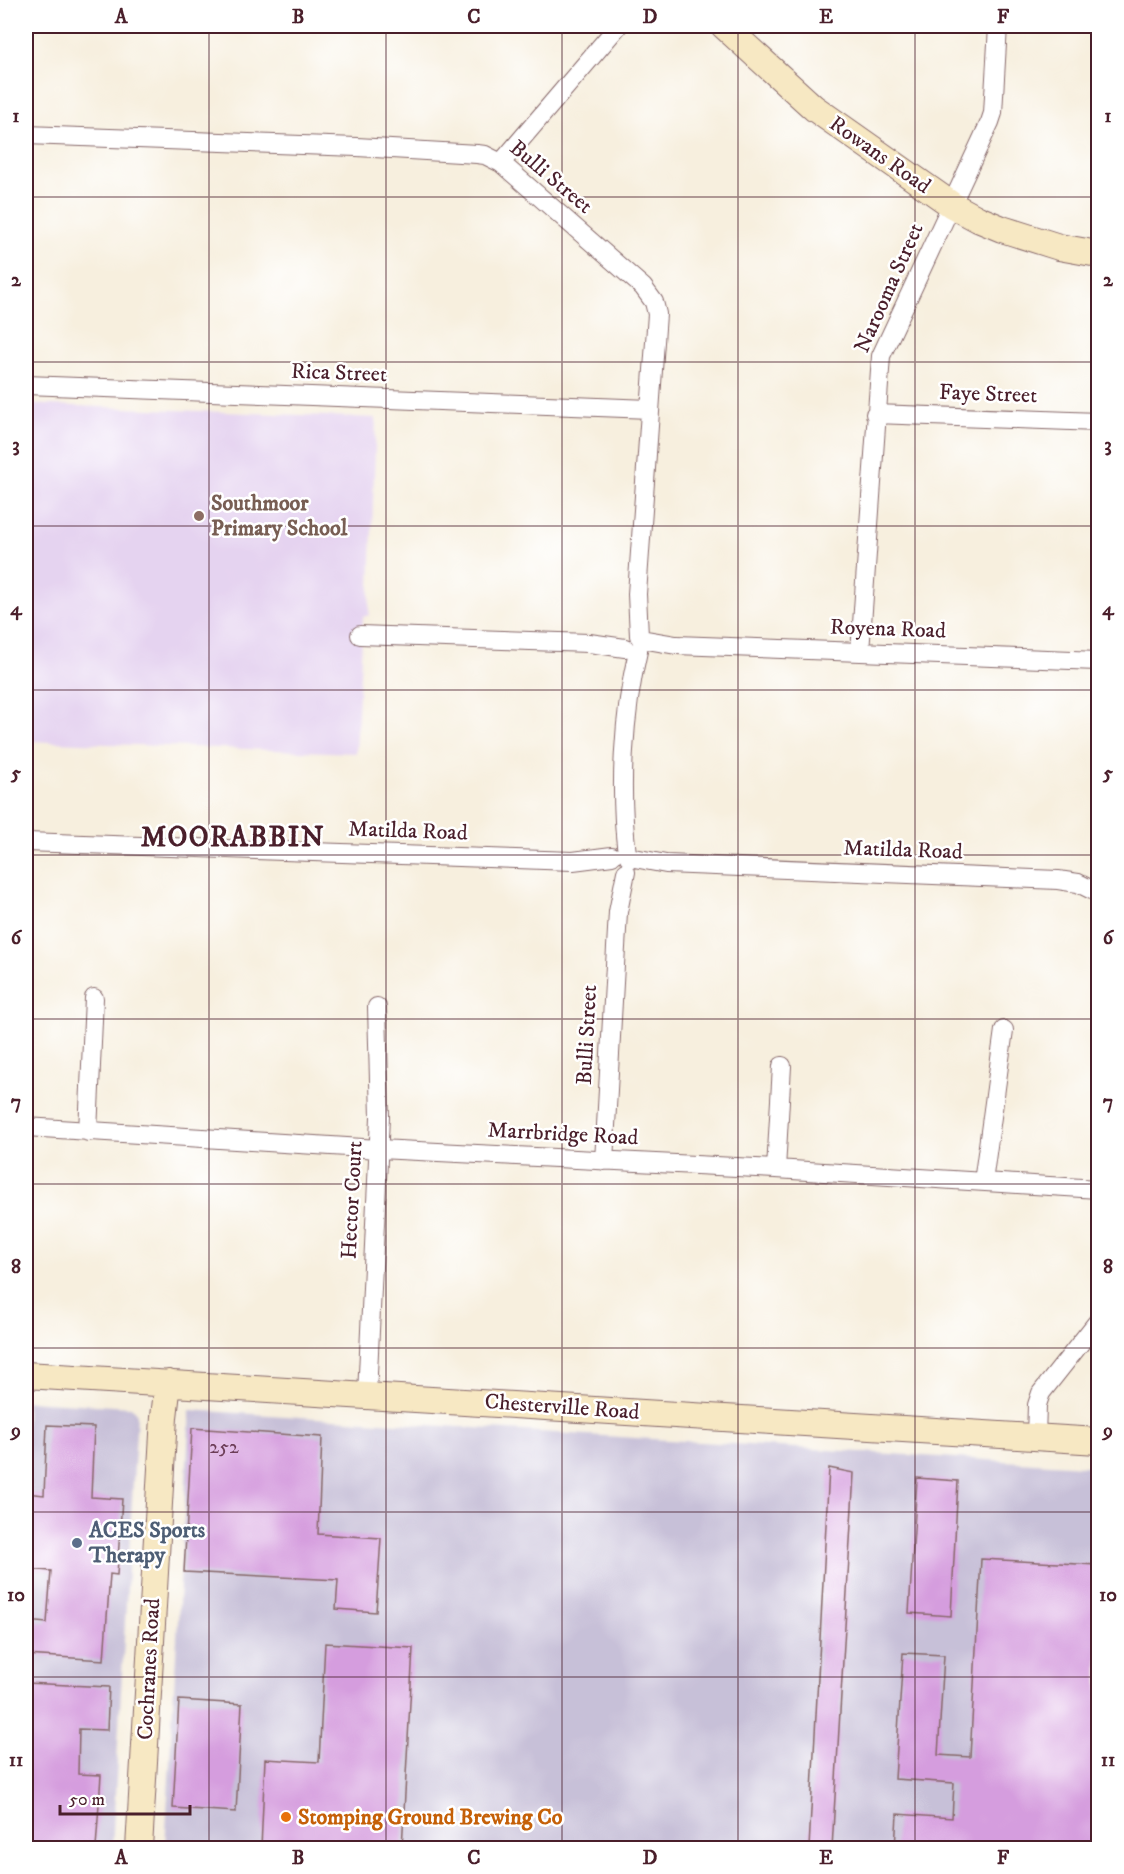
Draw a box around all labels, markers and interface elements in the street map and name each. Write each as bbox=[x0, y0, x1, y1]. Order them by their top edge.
text: A bbox=[114, 5, 129, 30]
text: B bbox=[292, 5, 304, 30]
text: C bbox=[467, 5, 481, 30]
text: D bbox=[643, 5, 658, 30]
text: E bbox=[819, 5, 833, 30]
text: F bbox=[997, 5, 1010, 30]
text: 1 bbox=[12, 104, 20, 129]
text: 1 bbox=[1104, 104, 1112, 129]
street label: Rowans Road bbox=[824, 110, 936, 200]
street label: Bulli Street bbox=[504, 134, 598, 220]
street label: Narooma Street bbox=[848, 219, 930, 357]
text: 2 bbox=[11, 268, 22, 293]
text: 2 bbox=[1103, 268, 1114, 293]
street label: Rica Street bbox=[291, 358, 387, 388]
street label: Faye Street bbox=[938, 379, 1038, 409]
text: 3 bbox=[12, 433, 20, 458]
text: 3 bbox=[1104, 433, 1112, 458]
place label: Southmoor Primary School bbox=[211, 490, 348, 542]
marker: Southmoor Primary School bbox=[192, 509, 206, 523]
text: 4 bbox=[10, 597, 23, 622]
text: 4 bbox=[1102, 597, 1115, 622]
street label: Royena Road bbox=[830, 613, 946, 645]
text: 5 bbox=[10, 761, 21, 786]
text: 5 bbox=[1102, 761, 1113, 786]
street label: Matilda Road bbox=[348, 815, 468, 847]
district label: MOORABBIN bbox=[141, 820, 325, 855]
street label: Matilda Road bbox=[843, 834, 963, 866]
text: 6 bbox=[11, 926, 23, 951]
text: 6 bbox=[1103, 926, 1115, 951]
street label: Bulli Street bbox=[571, 984, 603, 1086]
text: 7 bbox=[11, 1090, 21, 1115]
text: 7 bbox=[1103, 1090, 1113, 1115]
street label: Marrbridge Road bbox=[487, 1117, 639, 1151]
street label: Hector Court bbox=[335, 1140, 369, 1260]
text: 8 bbox=[11, 1255, 21, 1280]
text: 8 bbox=[1103, 1255, 1113, 1280]
street label: Chesterville Road bbox=[484, 1388, 640, 1426]
text: 9 bbox=[9, 1419, 21, 1444]
text: 9 bbox=[1101, 1419, 1113, 1444]
house number: 252 bbox=[209, 1435, 239, 1460]
place label: ACES Sports Therapy bbox=[88, 1517, 206, 1569]
marker: ACES Sports Therapy bbox=[70, 1536, 84, 1550]
text: 10 bbox=[7, 1583, 25, 1608]
text: 10 bbox=[1099, 1583, 1117, 1608]
street label: Cochranes Road bbox=[132, 1597, 166, 1741]
text: 11 bbox=[9, 1748, 23, 1773]
text: 11 bbox=[1101, 1748, 1115, 1773]
scale bar bbox=[60, 1778, 190, 1816]
text: 50 m bbox=[69, 1789, 105, 1811]
place label: Stomping Ground Brewing Co bbox=[298, 1804, 563, 1831]
marker: Stomping Ground Brewing Co bbox=[279, 1810, 293, 1824]
text: A bbox=[114, 1846, 129, 1871]
text: B bbox=[292, 1846, 304, 1871]
text: C bbox=[467, 1846, 481, 1871]
text: D bbox=[643, 1846, 658, 1871]
text: E bbox=[819, 1846, 833, 1871]
text: F bbox=[997, 1846, 1010, 1871]

